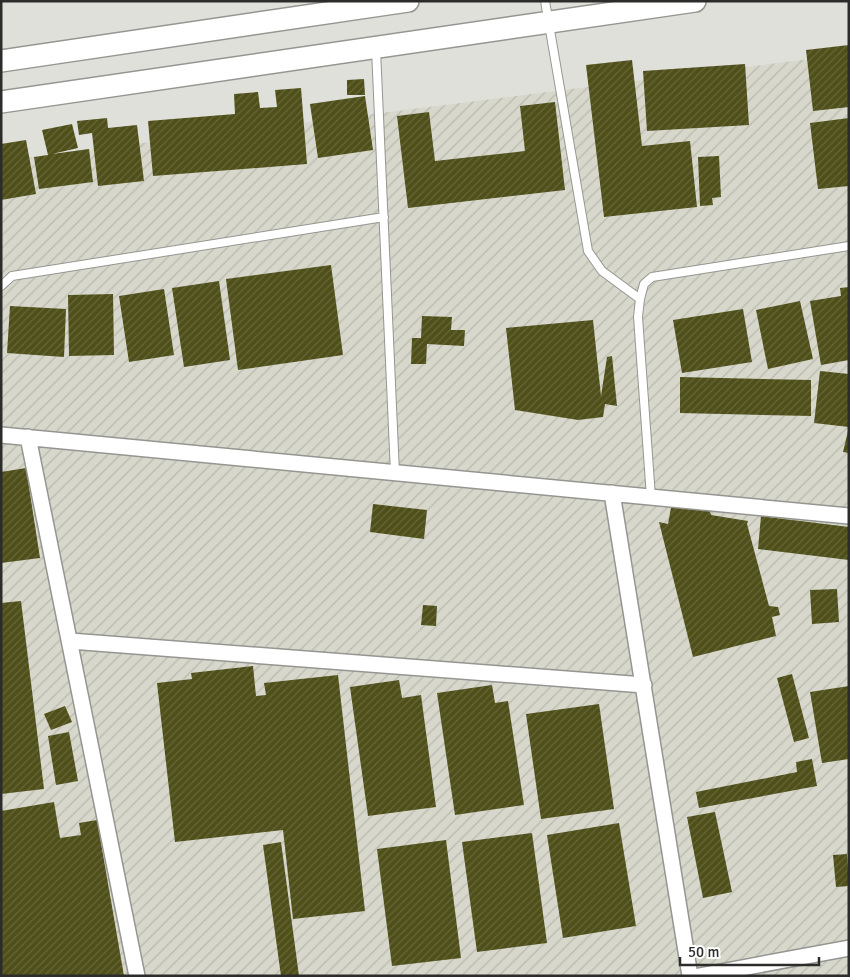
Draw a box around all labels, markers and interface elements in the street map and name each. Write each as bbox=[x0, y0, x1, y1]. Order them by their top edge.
scale bar bbox=[680, 934, 819, 966]
text: 50 m bbox=[688, 943, 719, 961]

